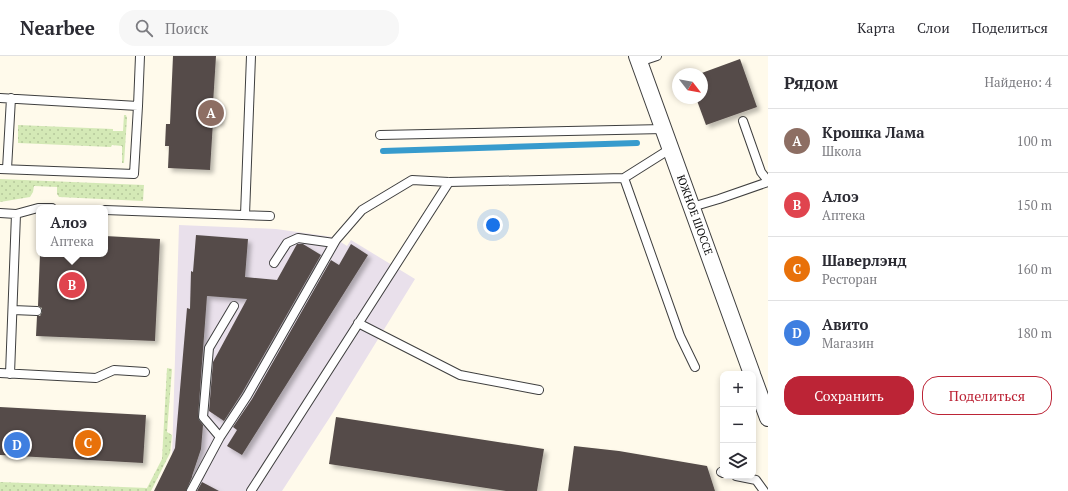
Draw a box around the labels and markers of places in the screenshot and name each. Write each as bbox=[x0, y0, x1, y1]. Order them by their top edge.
pin: A bbox=[198, 98, 224, 128]
pin: B bbox=[59, 270, 85, 300]
pin: C bbox=[75, 428, 101, 458]
pin: D bbox=[4, 430, 30, 460]

